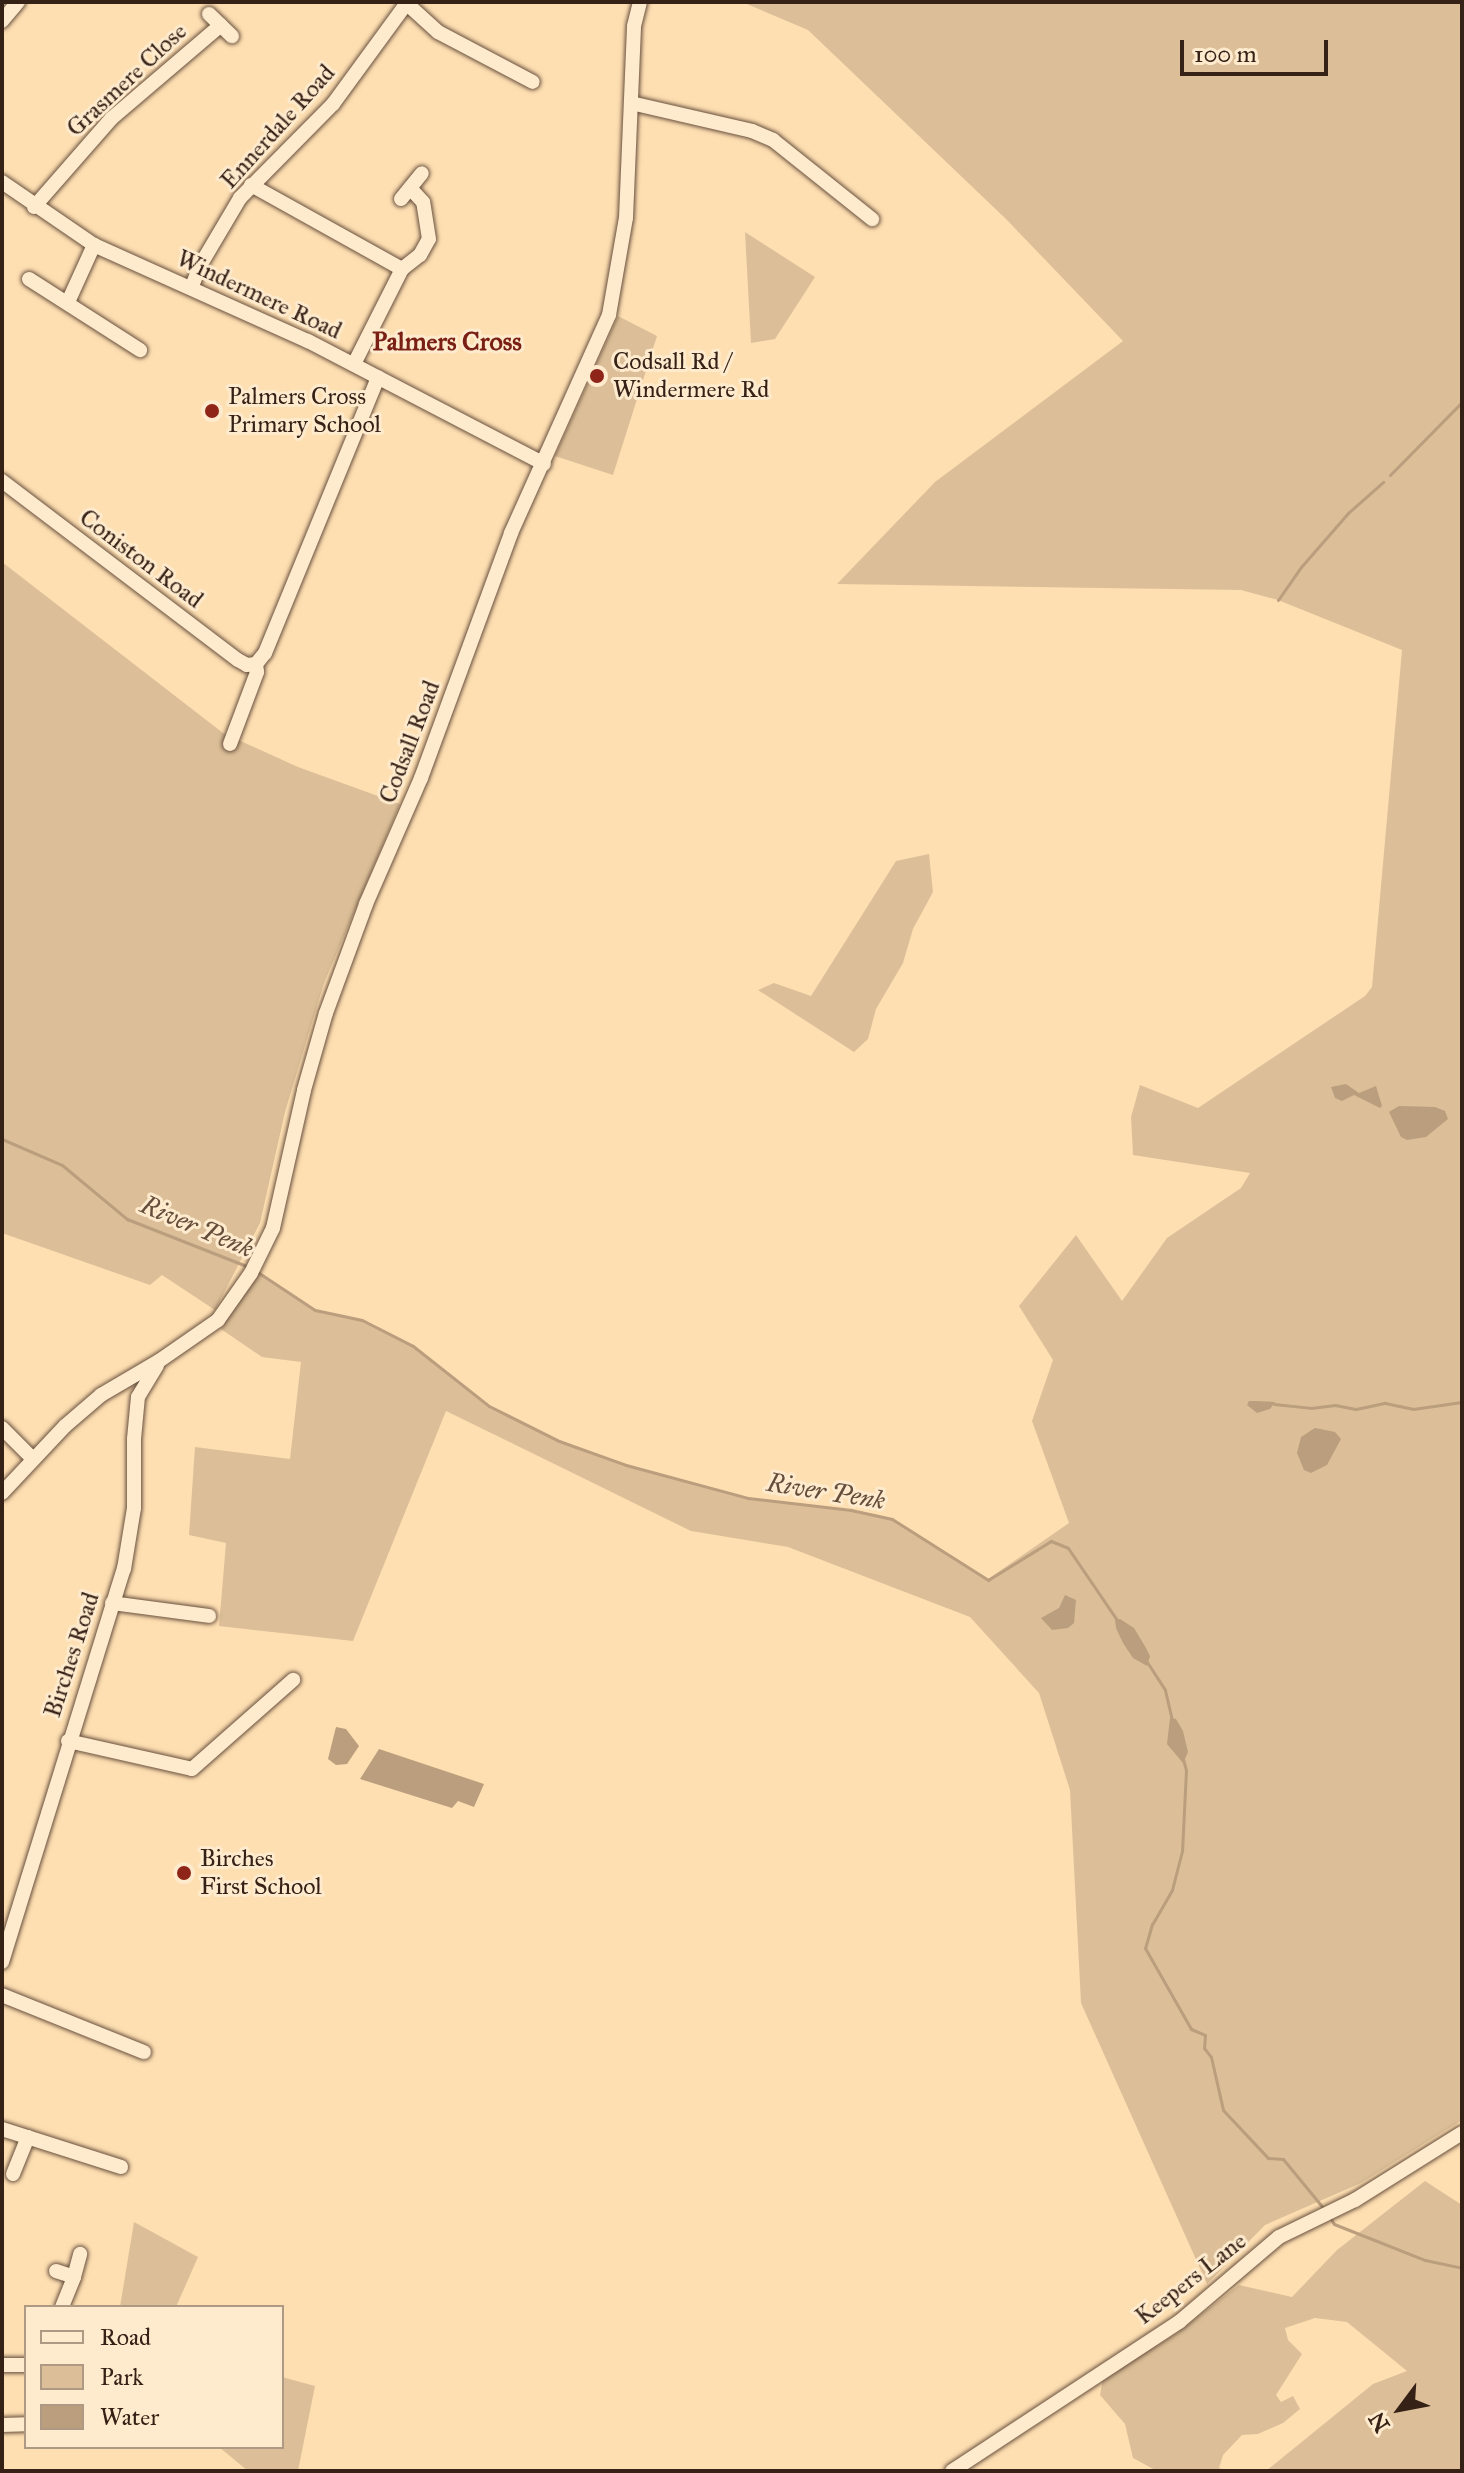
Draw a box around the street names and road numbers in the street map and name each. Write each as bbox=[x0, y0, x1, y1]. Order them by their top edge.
street label: Grasmere Close bbox=[61, 17, 193, 143]
street label: Ennerdale Road bbox=[215, 59, 341, 195]
street label: Windermere Road bbox=[172, 244, 346, 346]
street label: Coniston Road bbox=[74, 503, 208, 615]
street label: Codsall Road bbox=[373, 677, 447, 807]
street label: Birches Road bbox=[38, 1589, 106, 1721]
street label: Keepers Lane bbox=[1130, 2227, 1252, 2331]

